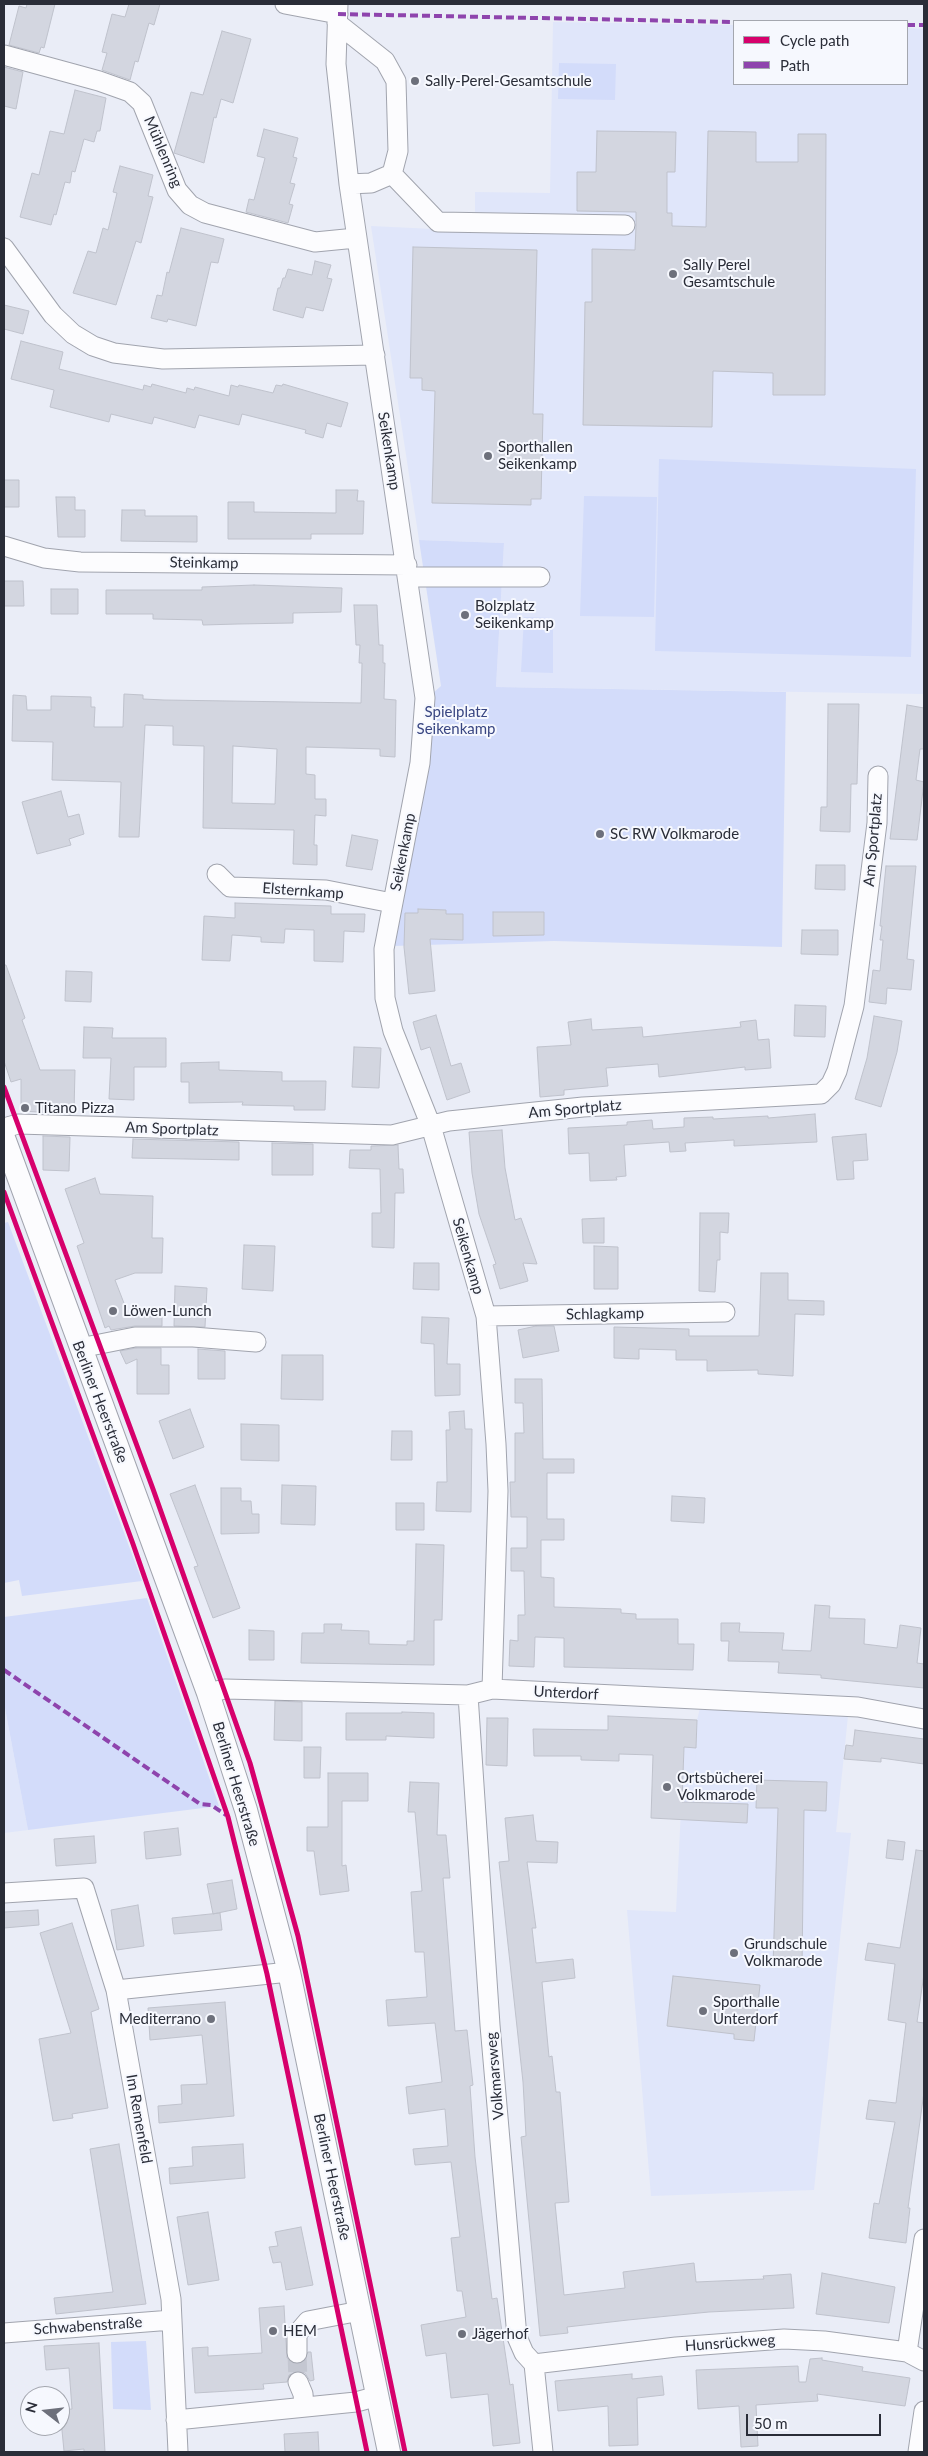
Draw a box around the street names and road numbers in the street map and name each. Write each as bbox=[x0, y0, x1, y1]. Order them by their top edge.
street label: Mühlenring bbox=[140, 114, 186, 190]
street label: Seikenkamp bbox=[374, 411, 404, 491]
street label: Steinkamp bbox=[169, 553, 239, 573]
street label: Am Sportplatz bbox=[860, 793, 886, 887]
street label: Seikenkamp bbox=[387, 812, 419, 892]
street label: Elsternkamp bbox=[262, 879, 344, 903]
street label: Am Sportplatz bbox=[528, 1096, 622, 1122]
street label: Am Sportplatz bbox=[125, 1118, 219, 1140]
street label: Seikenkamp bbox=[448, 1216, 488, 1296]
street label: Schlagkamp bbox=[566, 1304, 644, 1324]
street label: Berliner Heerstraße bbox=[68, 1338, 132, 1466]
street label: Unterdorf bbox=[533, 1682, 599, 1704]
street label: Berliner Heerstraße bbox=[208, 1719, 264, 1849]
street label: Volkmarsweg bbox=[482, 2031, 508, 2121]
street label: Im Remenfeld bbox=[122, 2073, 156, 2165]
street label: Berliner Heerstraße bbox=[310, 2112, 354, 2242]
street label: Schwabenstraße bbox=[33, 2313, 143, 2339]
street label: Hunsrückweg bbox=[684, 2331, 776, 2355]

